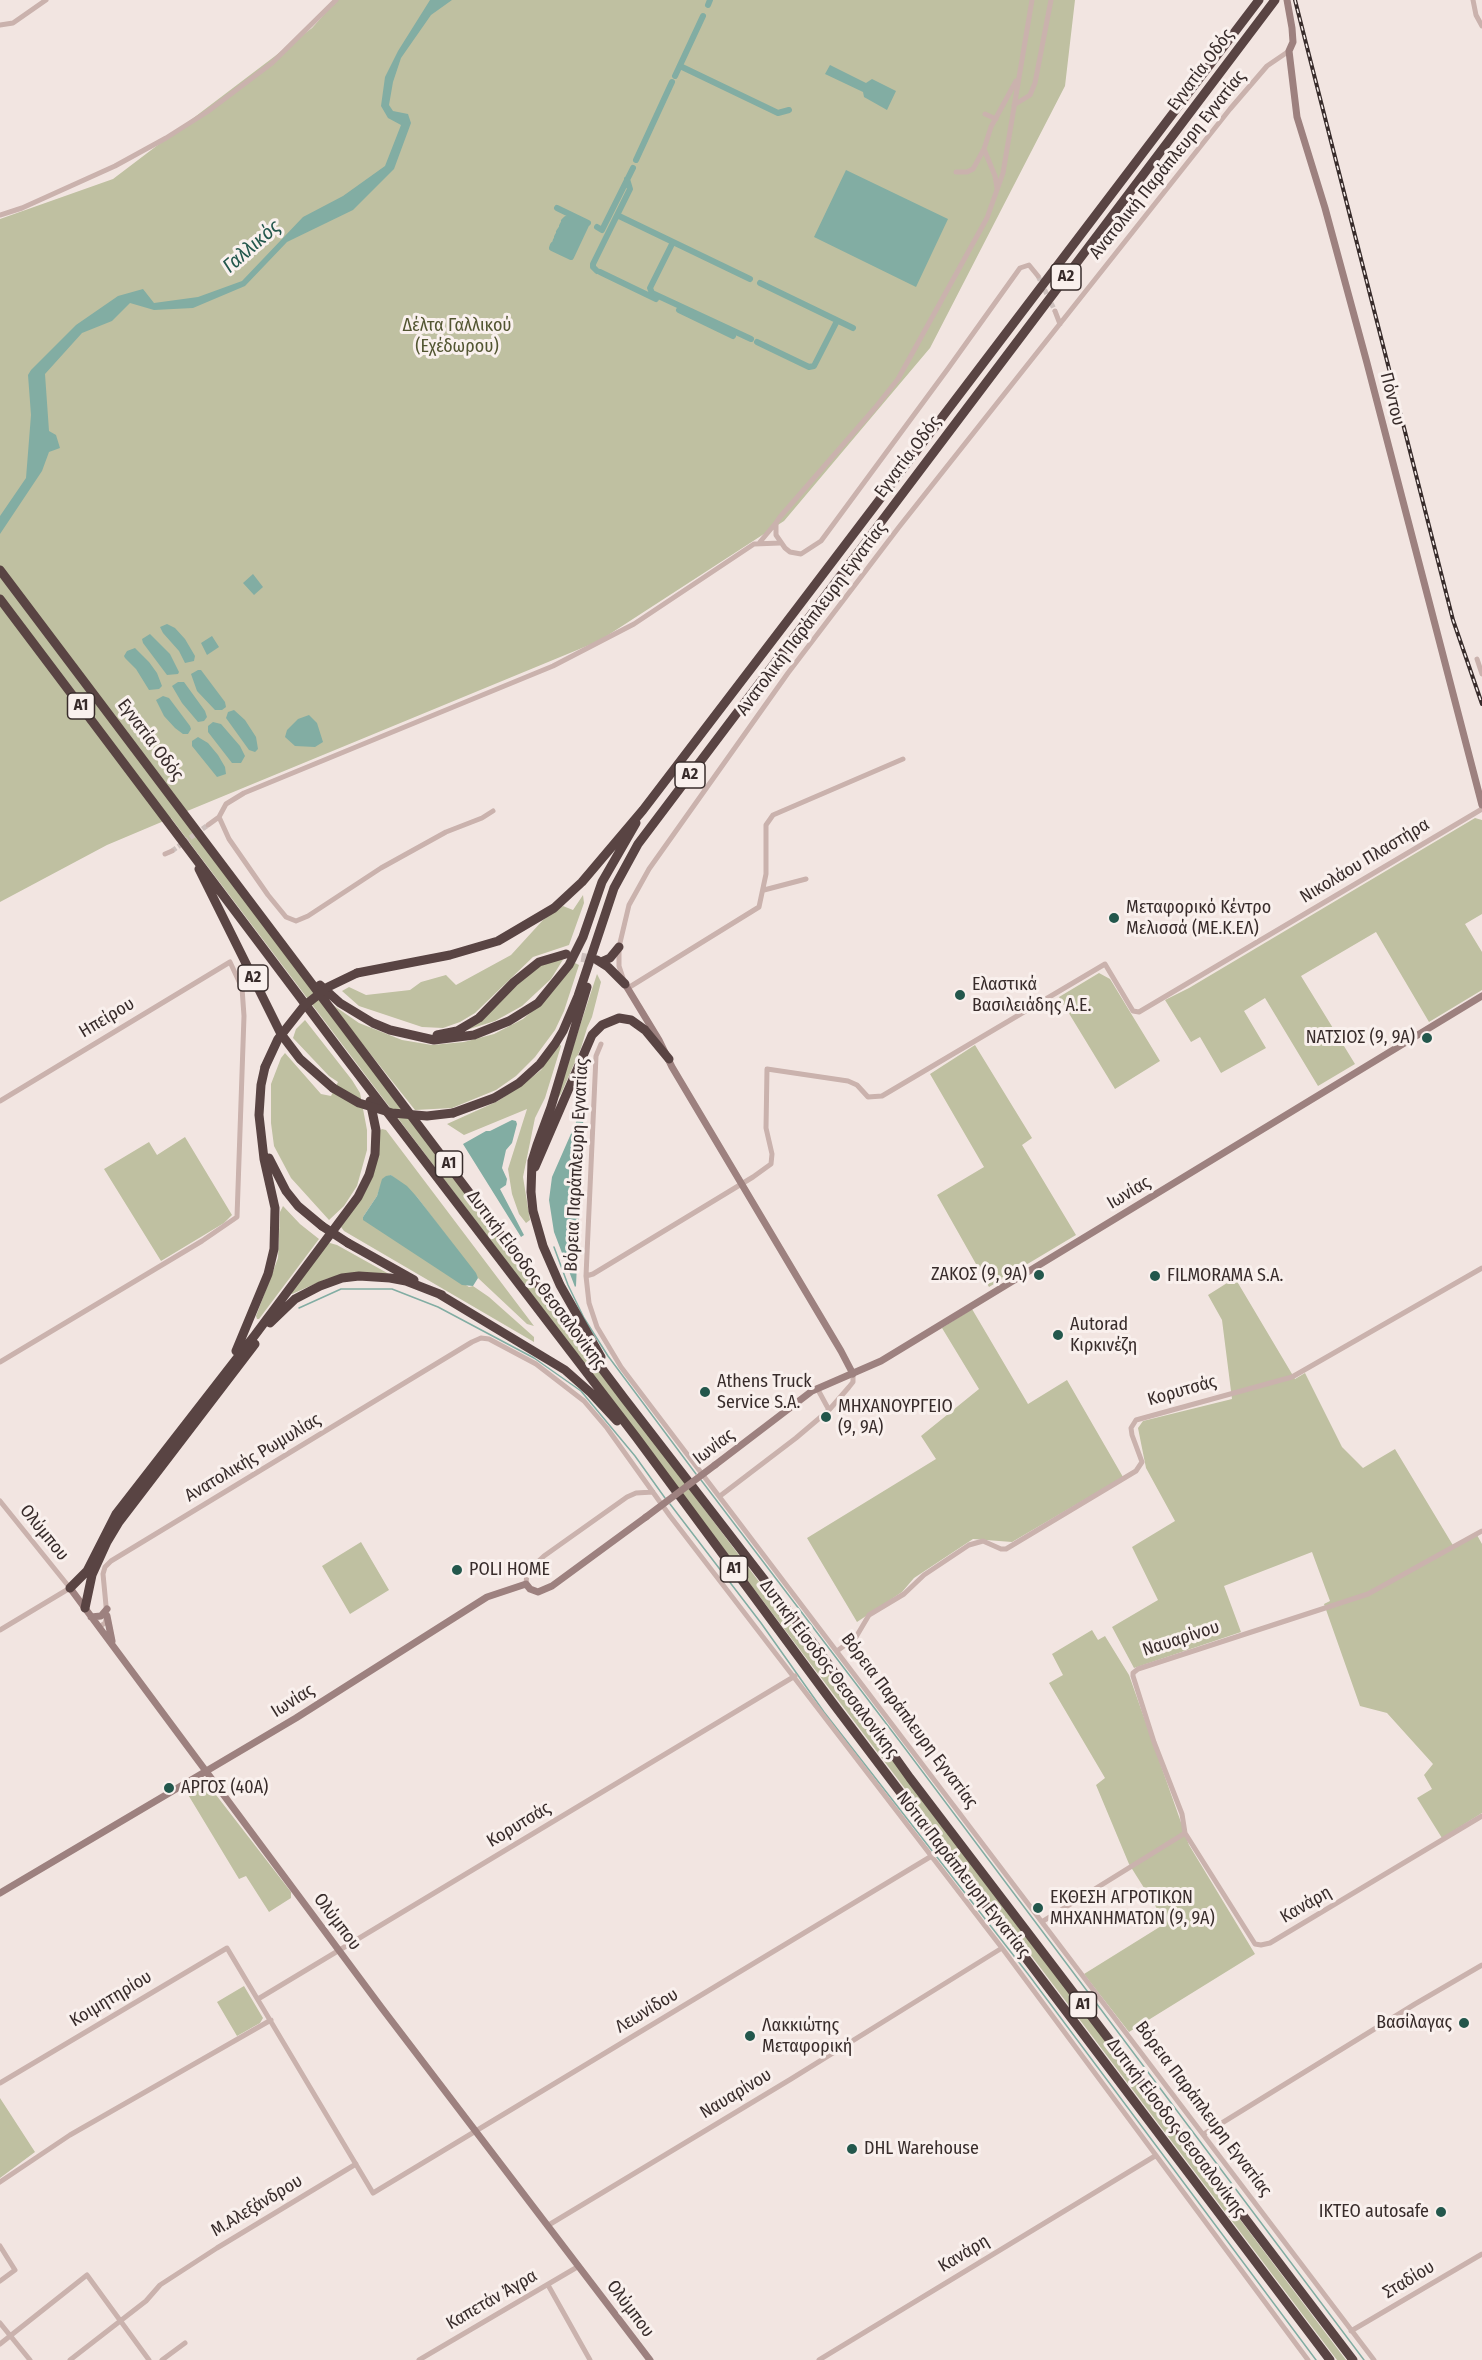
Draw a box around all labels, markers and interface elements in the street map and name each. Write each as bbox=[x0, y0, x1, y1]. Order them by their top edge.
street label: Εγνατία Οδός bbox=[1163, 25, 1239, 115]
street label: Ανατολική Παράπλευρη Εγνατίας bbox=[1085, 66, 1251, 264]
water label: Γαλλικός bbox=[218, 215, 286, 279]
road number: Α2 bbox=[1051, 264, 1081, 290]
park label: Δέλτα Γαλλικού (Εχέδωρου) bbox=[402, 315, 512, 358]
street label: Πόντου bbox=[1375, 370, 1409, 428]
street label: Εγνατία Οδός bbox=[870, 412, 946, 502]
street label: Ανατολική Παράπλευρη Εγνατίας bbox=[732, 518, 892, 720]
road number: Α1 bbox=[68, 693, 94, 719]
street label: Εγνατία Οδός bbox=[112, 695, 188, 785]
road number: Α2 bbox=[675, 762, 705, 788]
street label: Νικολάου Πλαστήρα bbox=[1296, 814, 1434, 908]
place label: Μεταφορικό Κέντρο Μελισσά (ΜΕ.Κ.ΕΛ) bbox=[1126, 897, 1271, 940]
marker: Μεταφορικό Κέντρο Μελισσά (ΜΕ.Κ.ΕΛ) bbox=[1107, 911, 1121, 925]
road number: Α2 bbox=[238, 965, 268, 991]
place label: Ελαστικά Βασιλειάδης Α.Ε. bbox=[972, 974, 1091, 1016]
marker: Ελαστικά Βασιλειάδης Α.Ε. bbox=[953, 988, 967, 1002]
street label: Ηπείρου bbox=[75, 993, 139, 1043]
place label: ΝΑΤΣΙΟΣ (9, 9Α) bbox=[1306, 1027, 1415, 1049]
marker: ΝΑΤΣΙΟΣ (9, 9Α) bbox=[1420, 1031, 1434, 1045]
street label: Βόρεια Παράπλευρη Εγνατίας bbox=[561, 1058, 593, 1272]
road number: Α1 bbox=[436, 1151, 462, 1177]
street label: Ιωνίας bbox=[1103, 1172, 1155, 1214]
street label: Δυτική Είσοδος Θεσσαλονίκης bbox=[462, 1187, 610, 1373]
place label: ΖΑΚΟΣ (9, 9Α) bbox=[931, 1264, 1027, 1286]
place label: FILMORAMA S.A. bbox=[1167, 1265, 1283, 1287]
marker: ΖΑΚΟΣ (9, 9Α) bbox=[1032, 1268, 1046, 1282]
marker: FILMORAMA S.A. bbox=[1148, 1269, 1162, 1283]
place label: Autorad Κιρκινέζη bbox=[1070, 1314, 1137, 1356]
marker: Autorad Κιρκινέζη bbox=[1051, 1328, 1065, 1342]
place label: Athens Truck Service S.A. bbox=[717, 1371, 812, 1414]
street label: Κορυτσάς bbox=[1145, 1371, 1219, 1411]
marker: Athens Truck Service S.A. bbox=[698, 1385, 712, 1399]
place label: ΜΗΧΑΝΟΥΡΓΕΙΟ (9, 9Α) bbox=[838, 1396, 953, 1438]
street label: Ανατολικής Ρωμυλίας bbox=[181, 1409, 325, 1507]
marker: ΜΗΧΑΝΟΥΡΓΕΙΟ (9, 9Α) bbox=[819, 1410, 833, 1424]
street label: Ιωνίας bbox=[689, 1424, 739, 1470]
street label: Ολύμπου bbox=[15, 1501, 73, 1565]
road number: Α1 bbox=[720, 1556, 748, 1582]
place label: POLI HOME bbox=[469, 1559, 550, 1581]
marker: POLI HOME bbox=[450, 1563, 464, 1577]
street label: Δυτική Είσοδος Θεσσαλονίκης bbox=[755, 1576, 903, 1762]
street label: Ναυαρίνου bbox=[1140, 1616, 1222, 1662]
street label: Βόρεια Παράπλευρη Εγνατίας bbox=[836, 1629, 982, 1813]
street label: Ιωνίας bbox=[267, 1679, 319, 1723]
place label: ΑΡΓΟΣ (40Α) bbox=[181, 1777, 268, 1799]
marker: ΑΡΓΟΣ (40Α) bbox=[162, 1781, 176, 1795]
street label: Νότια Παράπλευρη Εγνατίας bbox=[891, 1788, 1035, 1962]
street label: Κορυτσάς bbox=[483, 1798, 555, 1852]
street label: Κανάρη bbox=[1277, 1882, 1335, 1928]
place label: ΕΚΘΕΣΗ ΑΓΡΟΤΙΚΩΝ ΜΗΧΑΝΗΜΑΤΩΝ (9, 9Α) bbox=[1050, 1887, 1215, 1930]
street label: Ολύμπου bbox=[309, 1889, 365, 1955]
marker: ΕΚΘΕΣΗ ΑΓΡΟΤΙΚΩΝ ΜΗΧΑΝΗΜΑΤΩΝ (9, 9Α) bbox=[1031, 1901, 1045, 1915]
street label: Κοιμητηρίου bbox=[66, 1966, 156, 2032]
street label: Λεωνίδου bbox=[612, 1984, 682, 2038]
road number: Α1 bbox=[1070, 1992, 1096, 2018]
place label: Βασίλαγας bbox=[1376, 2012, 1452, 2034]
place label: Λακκιώτης Μεταφορική bbox=[762, 2015, 852, 2058]
marker: Βασίλαγας bbox=[1457, 2016, 1471, 2030]
street label: Βόρεια Παράπλευρη Εγνατίας bbox=[1130, 2017, 1276, 2201]
marker: Λακκιώτης Μεταφορική bbox=[743, 2029, 757, 2043]
street label: Δυτική Είσοδος Θεσσαλονίκης bbox=[1102, 2035, 1250, 2221]
street label: Ναυαρίνου bbox=[696, 2064, 776, 2124]
place label: DHL Warehouse bbox=[864, 2138, 979, 2160]
marker: DHL Warehouse bbox=[845, 2142, 859, 2156]
street label: Μ.Αλεξάνδρου bbox=[207, 2170, 307, 2242]
place label: ΙΚΤΕΟ autosafe bbox=[1319, 2201, 1429, 2223]
marker: ΙΚΤΕΟ autosafe bbox=[1434, 2205, 1448, 2219]
street label: Κανάρη bbox=[935, 2230, 993, 2278]
street label: Σταδίου bbox=[1379, 2256, 1439, 2304]
street label: Καπετάν Άγρα bbox=[443, 2265, 541, 2335]
street label: Ολύμπου bbox=[602, 2276, 658, 2342]

